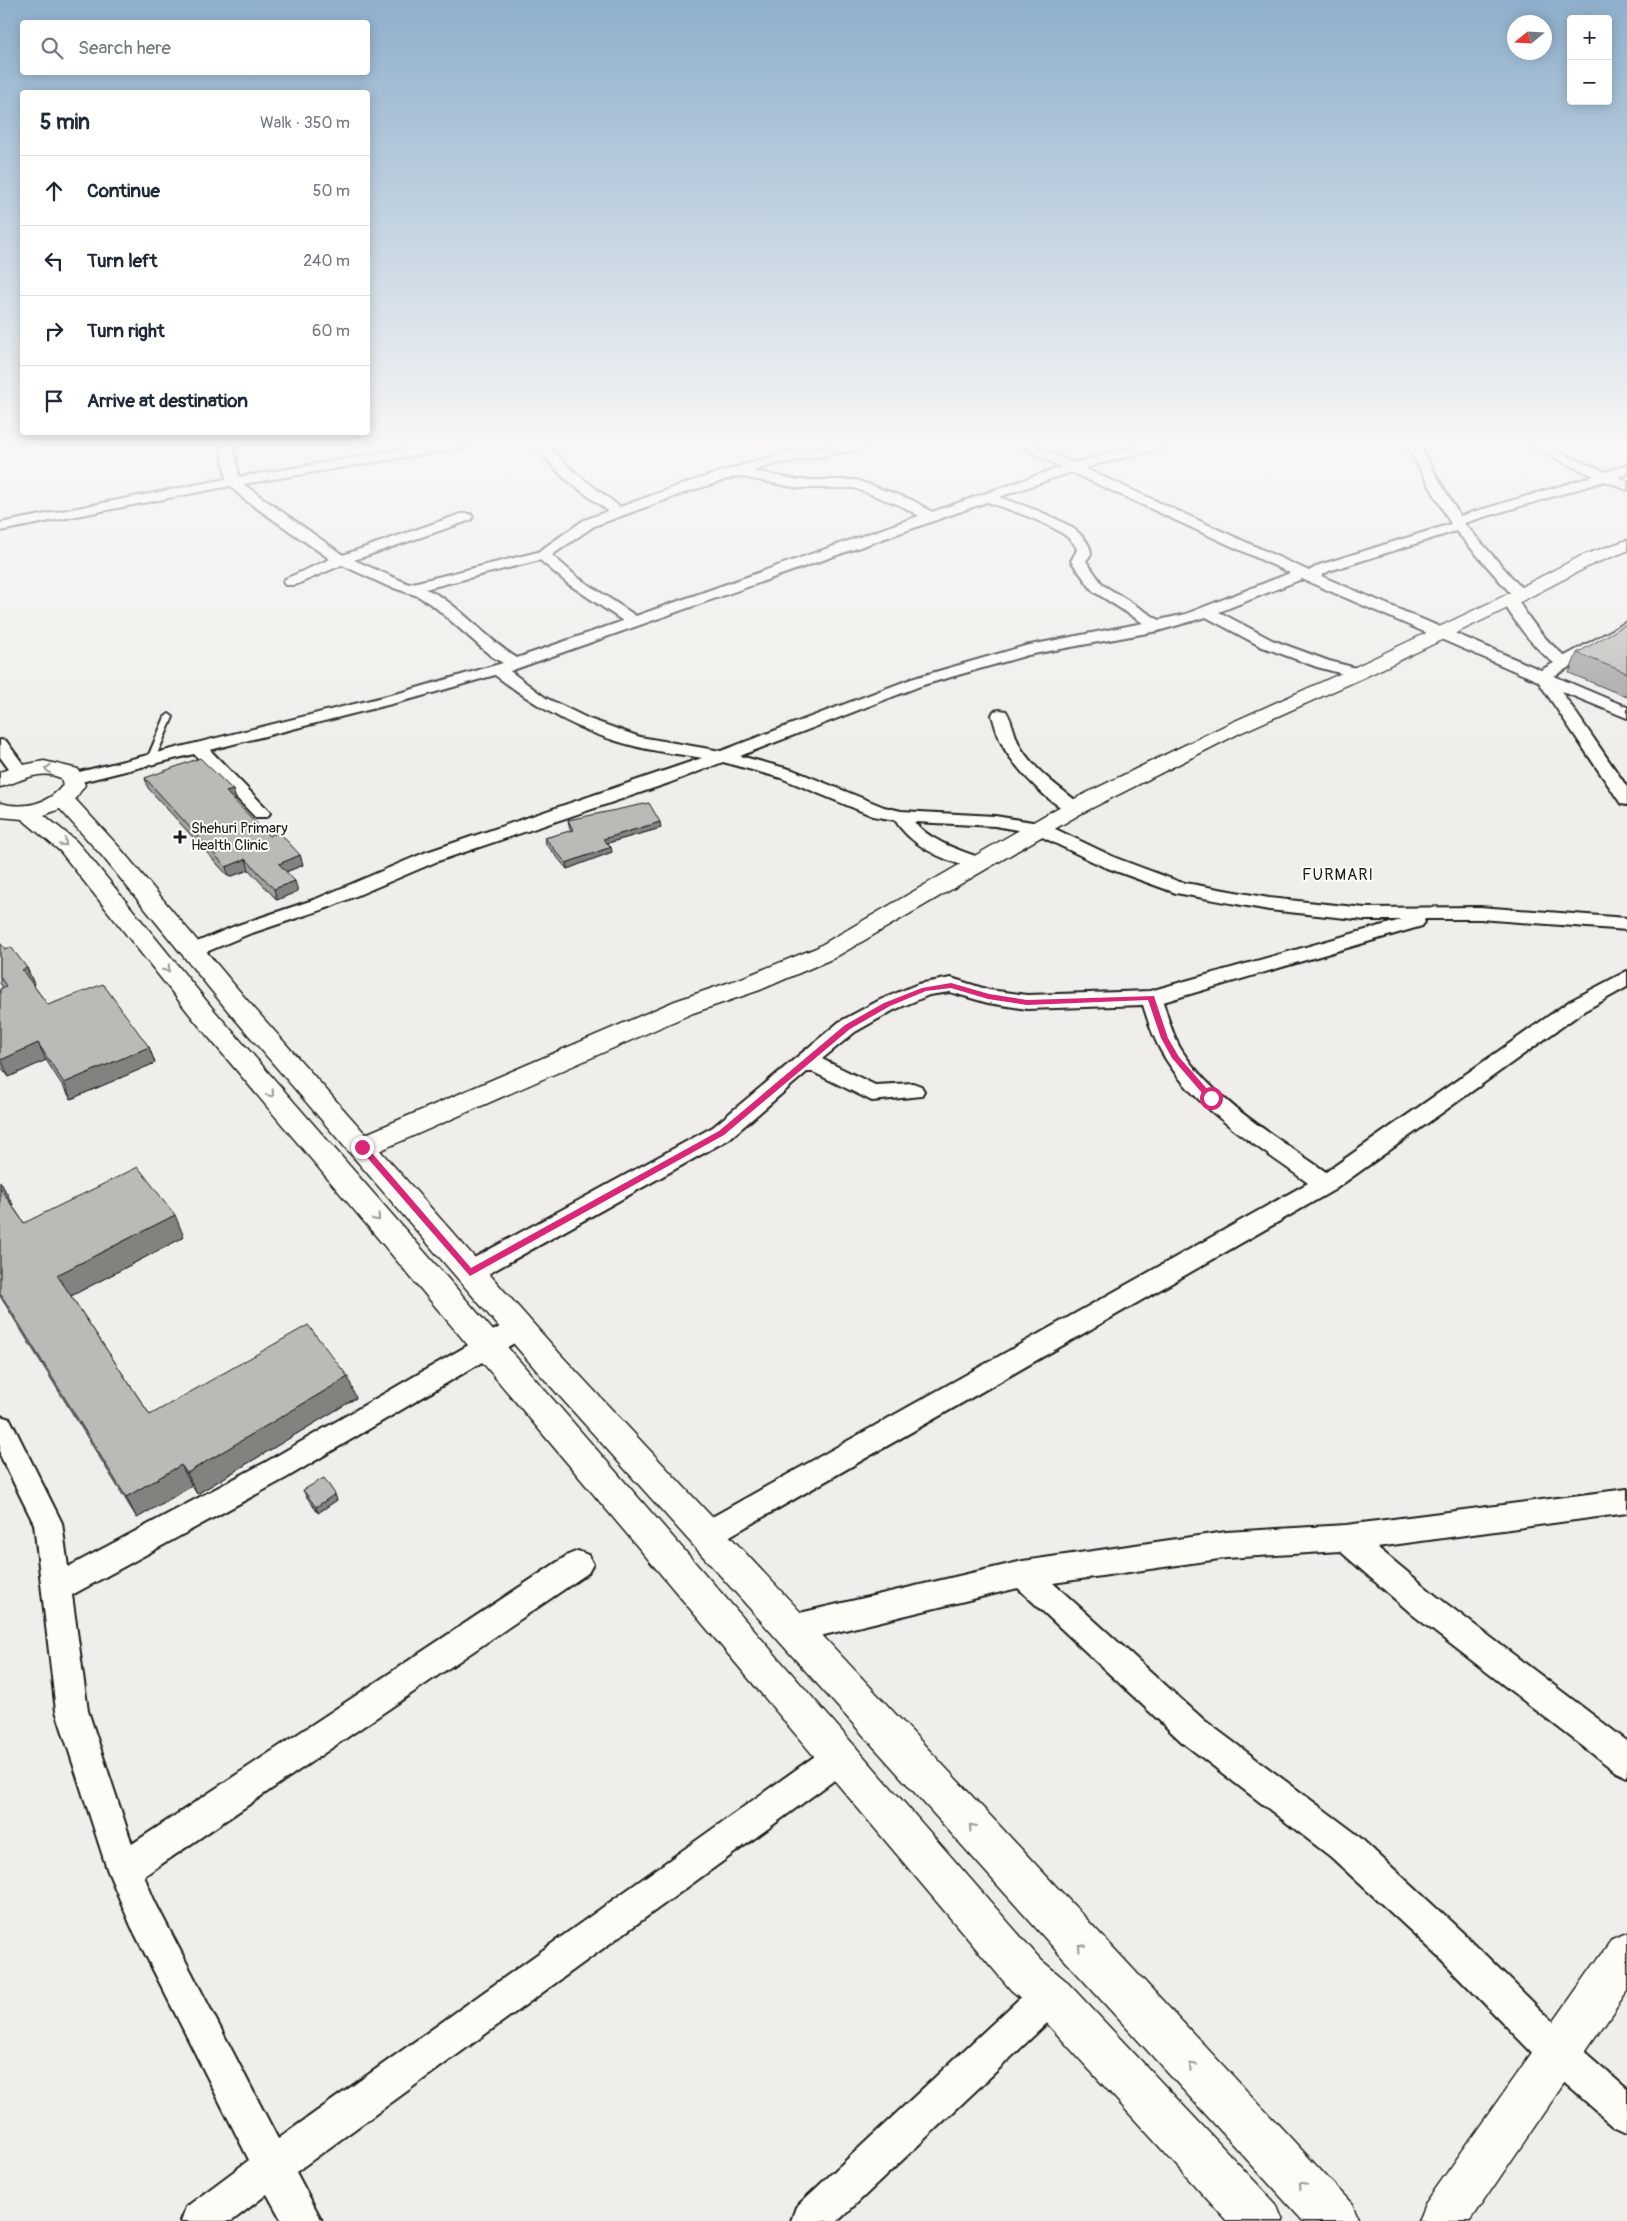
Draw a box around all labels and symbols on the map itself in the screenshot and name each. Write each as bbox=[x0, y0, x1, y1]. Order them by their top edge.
north arrow bbox=[1507, 15, 1552, 60]
one-way arrow bbox=[44, 763, 52, 774]
place label: Shehuri Primary Health Clinic bbox=[191, 819, 288, 855]
marker: Shehuri Primary Health Clinic bbox=[173, 830, 187, 844]
one-way arrow bbox=[59, 838, 68, 847]
district label: FURMARI bbox=[1302, 865, 1374, 885]
one-way arrow bbox=[162, 963, 170, 972]
route start bbox=[1200, 1087, 1223, 1110]
one-way arrow bbox=[265, 1088, 274, 1097]
route end bbox=[351, 1136, 374, 1159]
one-way arrow bbox=[371, 1212, 380, 1221]
one-way arrow bbox=[968, 1823, 977, 1832]
one-way arrow bbox=[1078, 1944, 1087, 1953]
one-way arrow bbox=[1188, 2063, 1197, 2072]
one-way arrow bbox=[1299, 2182, 1308, 2191]

